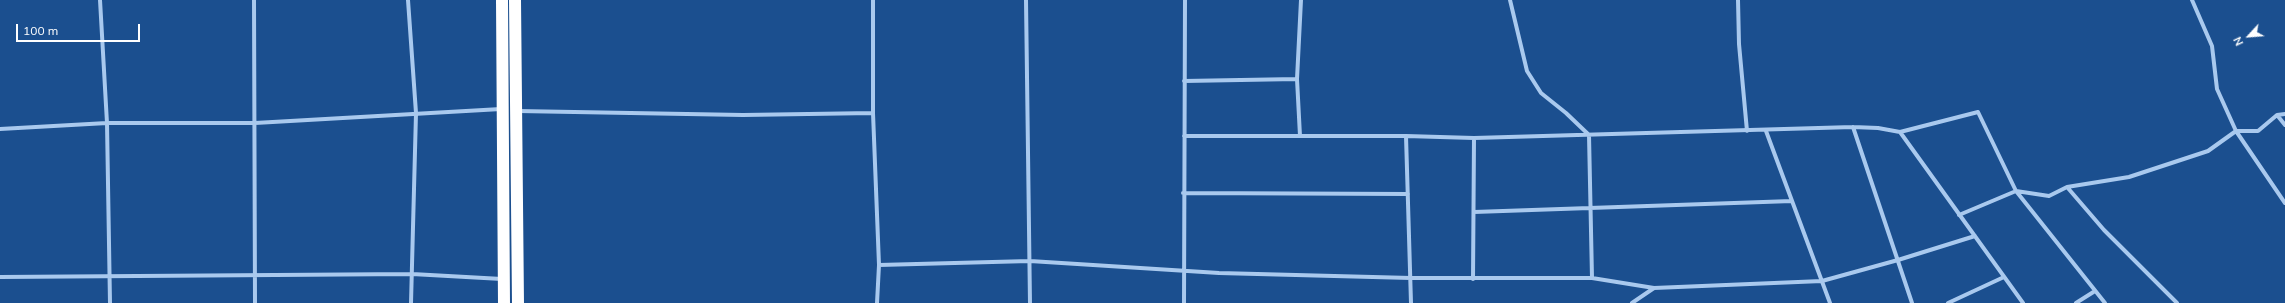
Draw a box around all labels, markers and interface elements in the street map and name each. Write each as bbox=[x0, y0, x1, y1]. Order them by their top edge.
scale bar bbox=[18, 16, 142, 42]
north arrow bbox=[2229, 16, 2269, 56]
text: 100 m bbox=[23, 23, 58, 38]
text: N bbox=[2230, 34, 2246, 48]

